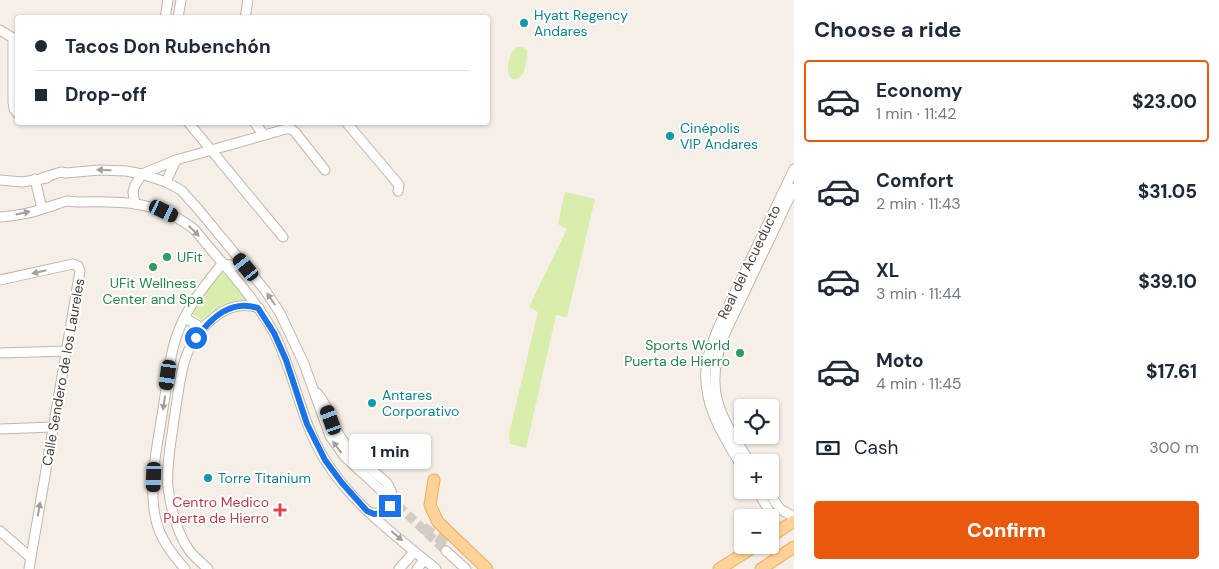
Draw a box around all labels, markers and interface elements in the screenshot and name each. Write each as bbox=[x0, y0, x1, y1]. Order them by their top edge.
place label: Hyatt Regency Andares bbox=[534, 6, 628, 40]
text: Choose a ride bbox=[814, 15, 962, 44]
marker: Hyatt Regency Andares bbox=[518, 17, 530, 29]
text: Tacos Don Rubenchón bbox=[65, 34, 271, 59]
text: Economy bbox=[876, 78, 963, 103]
icon: car bbox=[816, 79, 861, 124]
text: Drop-off bbox=[65, 82, 147, 107]
text: $23.00 bbox=[1132, 89, 1197, 114]
text: 1 min · 11:42 bbox=[876, 103, 956, 124]
place label: Cinépolis VIP Andares bbox=[680, 119, 758, 153]
marker: Cinépolis VIP Andares bbox=[664, 130, 676, 142]
one-way arrow bbox=[96, 166, 112, 174]
text: Comfort bbox=[876, 168, 954, 193]
icon: car bbox=[816, 169, 861, 214]
text: $31.05 bbox=[1138, 179, 1197, 204]
text: 2 min · 11:43 bbox=[876, 193, 961, 214]
car bbox=[147, 198, 180, 224]
street label: Real del Acueducto bbox=[714, 202, 784, 322]
one-way arrow bbox=[15, 209, 30, 217]
one-way arrow bbox=[188, 225, 200, 237]
place label: UFit bbox=[177, 248, 203, 266]
marker: UFit bbox=[161, 251, 173, 263]
car bbox=[230, 251, 261, 283]
text: XL bbox=[876, 258, 899, 283]
icon: car bbox=[816, 259, 861, 304]
marker: UFit Wellness Center and Spa bbox=[147, 261, 159, 273]
one-way arrow bbox=[32, 268, 47, 276]
text: $39.10 bbox=[1138, 269, 1197, 294]
place label: UFit Wellness Center and Spa bbox=[103, 274, 203, 308]
street label: Calle Sendero de los Laureles bbox=[38, 277, 88, 467]
text: 3 min · 11:44 bbox=[876, 283, 961, 304]
one-way arrow bbox=[266, 293, 276, 306]
route start bbox=[185, 327, 207, 349]
place label: Sports World Puerta de Hierro bbox=[624, 336, 730, 370]
marker: Sports World Puerta de Hierro bbox=[734, 347, 746, 359]
text: Moto bbox=[876, 348, 924, 373]
icon: car bbox=[816, 349, 861, 394]
car bbox=[158, 359, 177, 391]
text: $17.61 bbox=[1146, 359, 1197, 384]
text: 4 min · 11:45 bbox=[876, 373, 962, 394]
place label: Antares Corporativo bbox=[382, 386, 459, 420]
one-way arrow bbox=[160, 395, 168, 411]
marker: Antares Corporativo bbox=[366, 397, 378, 409]
map controls bbox=[734, 399, 779, 554]
button: locate bbox=[734, 399, 779, 444]
car bbox=[318, 403, 343, 437]
callout: 1 min bbox=[349, 434, 431, 468]
icon: cash bbox=[814, 434, 842, 462]
text: Cash bbox=[854, 435, 898, 460]
text: 300 m bbox=[1149, 437, 1199, 458]
one-way arrow bbox=[332, 440, 342, 454]
text: 1 min bbox=[370, 441, 410, 462]
button: + bbox=[734, 454, 779, 499]
car bbox=[145, 462, 162, 492]
place label: Torre Titanium bbox=[218, 469, 311, 487]
marker: Torre Titanium bbox=[202, 472, 214, 484]
place label: Centro Medico Puerta de Hierro bbox=[163, 493, 269, 527]
route end bbox=[379, 495, 401, 517]
one-way arrow bbox=[35, 501, 43, 517]
button: Confirm bbox=[814, 501, 1199, 559]
marker: Centro Medico Puerta de Hierro bbox=[273, 503, 287, 517]
button: − bbox=[734, 509, 779, 554]
one-way arrow bbox=[390, 530, 402, 542]

